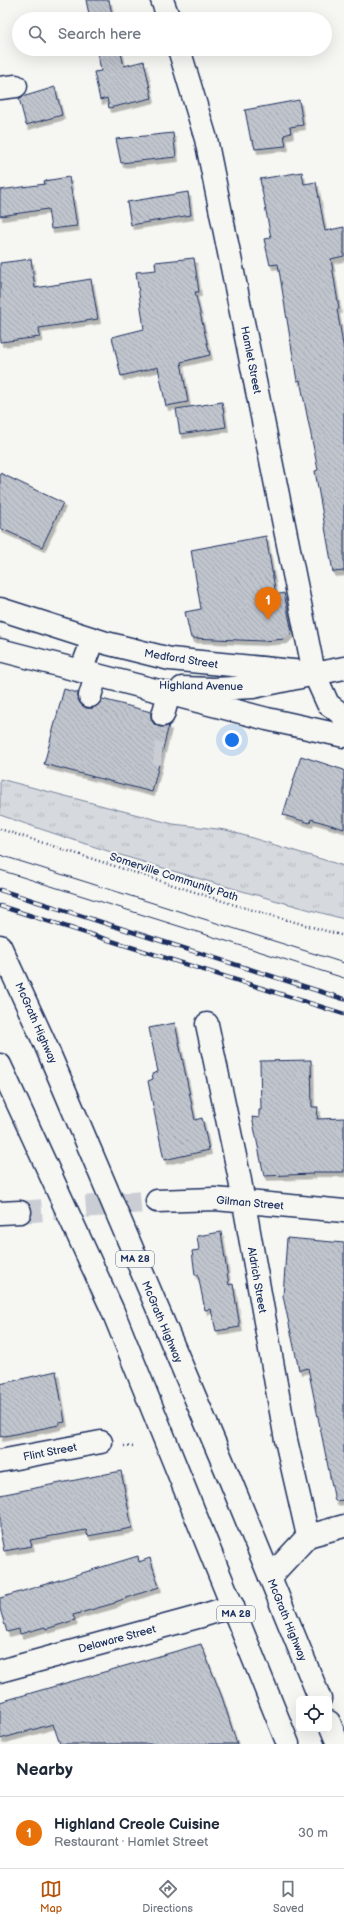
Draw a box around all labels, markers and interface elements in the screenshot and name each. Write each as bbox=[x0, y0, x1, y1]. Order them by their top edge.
search box bbox=[12, 12, 332, 56]
icon: search bbox=[26, 23, 48, 45]
text: Search here bbox=[58, 25, 141, 44]
street label: Hamlet Street bbox=[238, 325, 264, 396]
pin: 1 bbox=[255, 587, 281, 620]
street label: Medford Street bbox=[143, 647, 219, 671]
street label: Highland Avenue bbox=[159, 679, 244, 693]
your location bbox=[222, 730, 242, 750]
street label: Somerville Community Path bbox=[108, 850, 240, 904]
street label: McGrath Highway bbox=[12, 980, 60, 1066]
street label: Gilman Street bbox=[216, 1194, 285, 1212]
street label: Aldrich Street bbox=[245, 1246, 269, 1315]
road number: MA 28 bbox=[116, 1251, 154, 1267]
street label: McGrath Highway bbox=[139, 1279, 185, 1365]
street label: Flint Street bbox=[22, 1440, 78, 1464]
street label: McGrath Highway bbox=[265, 1577, 309, 1663]
road number: MA 28 bbox=[217, 1606, 255, 1622]
street label: Delaware Street bbox=[77, 1622, 158, 1656]
map controls bbox=[296, 1696, 332, 1732]
button: locate bbox=[296, 1696, 332, 1732]
text: Nearby bbox=[16, 1760, 73, 1780]
text: Highland Creole Cuisine bbox=[54, 1815, 220, 1834]
text: 1 bbox=[26, 1825, 32, 1841]
text: 30 m bbox=[298, 1825, 328, 1841]
text: Restaurant · Hamlet Street bbox=[54, 1834, 208, 1850]
tab: Map bbox=[40, 1878, 62, 1915]
tab: Directions bbox=[142, 1878, 193, 1915]
tab: Saved bbox=[273, 1878, 304, 1915]

